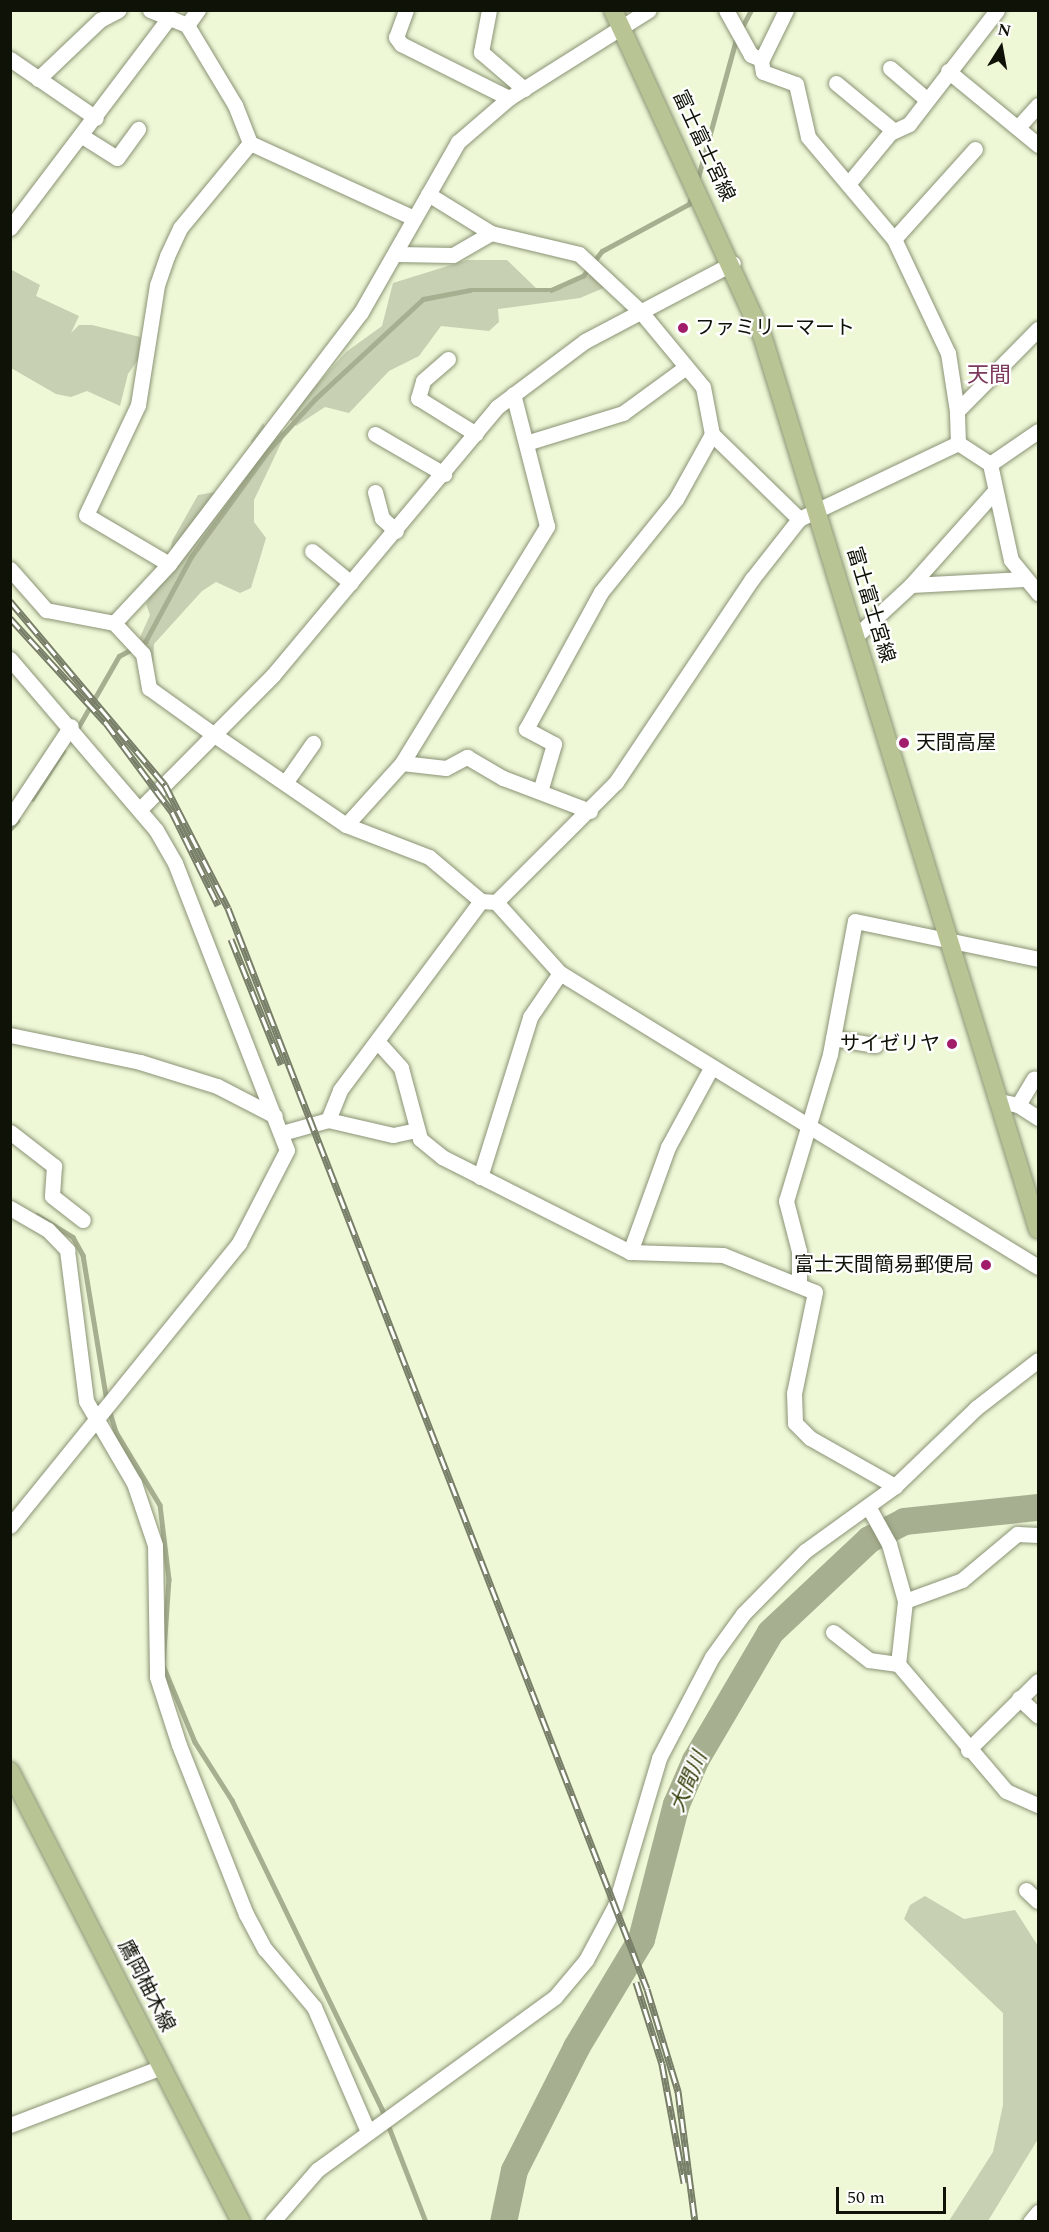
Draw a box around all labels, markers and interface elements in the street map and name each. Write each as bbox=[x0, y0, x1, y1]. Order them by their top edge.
text: N bbox=[996, 17, 1013, 43]
north arrow bbox=[971, 18, 1031, 78]
street label: 富士富士宮線 bbox=[667, 87, 739, 205]
place label: ファミリーマート bbox=[695, 316, 855, 340]
marker: ファミリーマート bbox=[676, 321, 690, 335]
district label: 天間 bbox=[967, 363, 1011, 389]
street label: 富士富士宮線 bbox=[841, 544, 899, 666]
place label: 天間高屋 bbox=[916, 731, 996, 755]
marker: 天間高屋 bbox=[897, 736, 911, 750]
place label: サイゼリヤ bbox=[840, 1032, 940, 1056]
marker: サイゼリヤ bbox=[945, 1037, 959, 1051]
place label: 富士天間簡易郵便局 bbox=[794, 1253, 974, 1277]
marker: 富士天間簡易郵便局 bbox=[979, 1258, 993, 1272]
water label: 大間川 bbox=[665, 1748, 713, 1816]
street label: 鷹岡柚木線 bbox=[113, 1936, 179, 2036]
scale bar bbox=[839, 2175, 948, 2213]
text: 50 m bbox=[847, 2184, 885, 2211]

